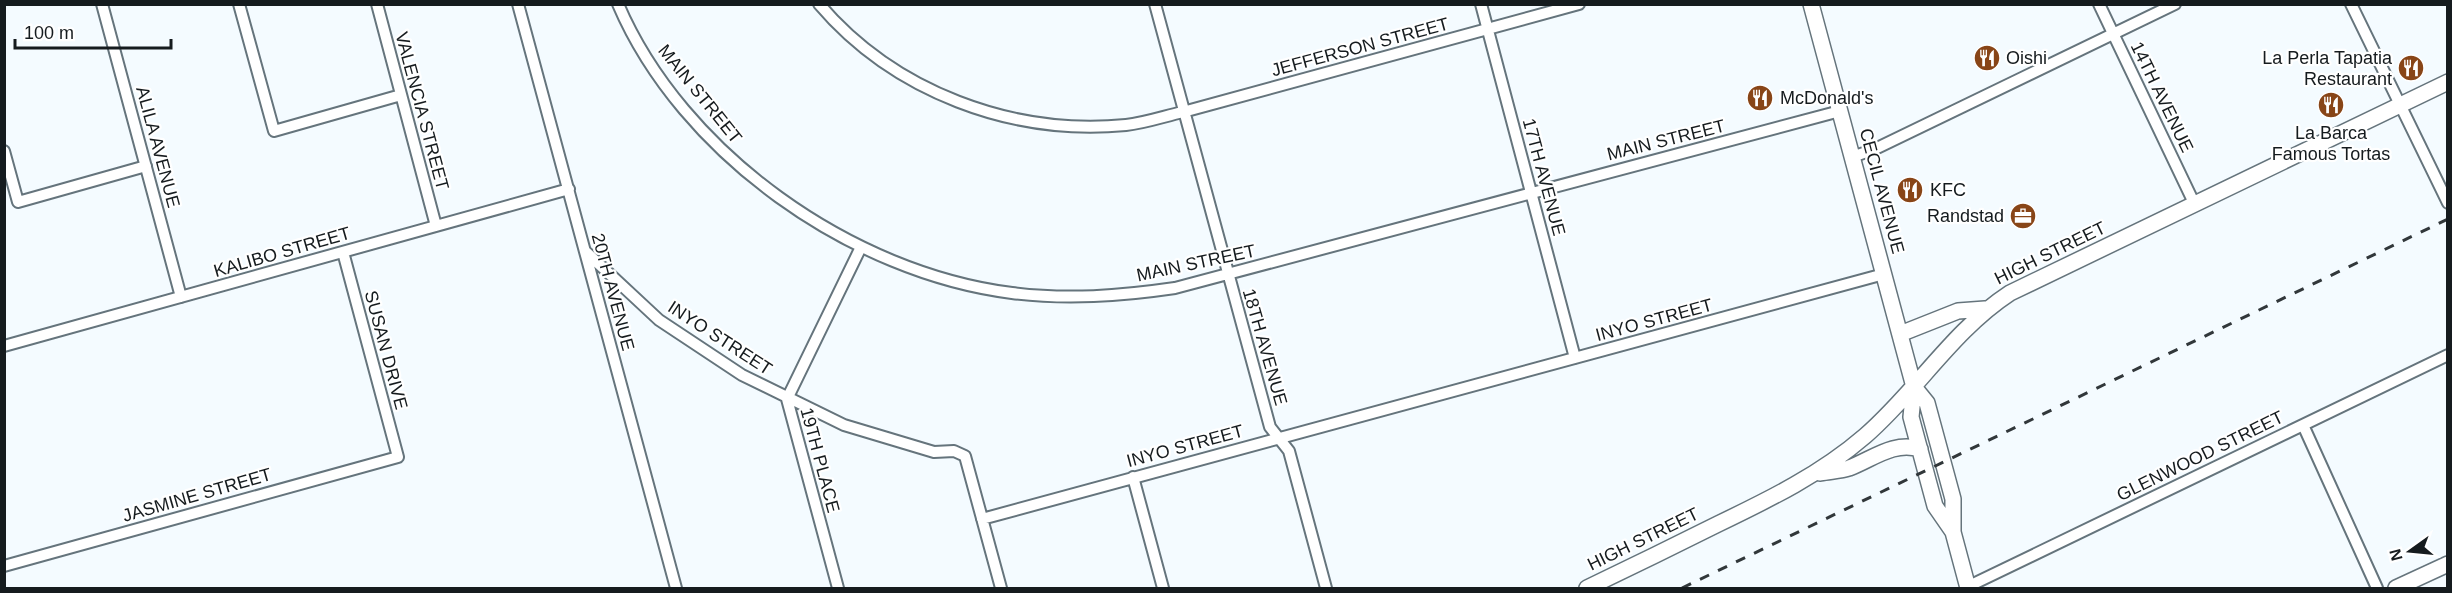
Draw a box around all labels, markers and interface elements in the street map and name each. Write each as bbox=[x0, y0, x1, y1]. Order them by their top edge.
scale bar bbox=[15, 12, 171, 50]
street label: JEFFERSON STREET bbox=[1269, 14, 1451, 80]
text: 100 m bbox=[24, 23, 74, 43]
street label: VALENCIA STREET bbox=[391, 30, 453, 192]
street label: 14TH AVENUE bbox=[2127, 38, 2197, 156]
street label: MAIN STREET bbox=[654, 41, 746, 147]
restaurant icon: Oishi bbox=[1972, 43, 2002, 73]
place label: Oishi bbox=[2006, 48, 2047, 68]
place label: La Perla Tapatia Restaurant bbox=[2262, 48, 2393, 89]
restaurant icon: La Perla Tapatia Restaurant bbox=[2396, 53, 2426, 83]
restaurant icon: McDonald's bbox=[1745, 83, 1775, 113]
street label: ALILA AVENUE bbox=[132, 84, 184, 210]
place label: McDonald's bbox=[1780, 88, 1873, 108]
restaurant icon: La Barca Famous Tortas bbox=[2316, 90, 2346, 120]
street label: 17TH AVENUE bbox=[1519, 116, 1569, 238]
street label: MAIN STREET bbox=[1605, 116, 1727, 164]
place label: La Barca Famous Tortas bbox=[2272, 123, 2390, 164]
street label: CECIL AVENUE bbox=[1856, 126, 1908, 256]
restaurant icon: KFC bbox=[1895, 175, 1925, 205]
place label: KFC bbox=[1930, 180, 1966, 200]
office icon: Randstad bbox=[2008, 201, 2038, 231]
place label: Randstad bbox=[1927, 206, 2004, 226]
street label: HIGH STREET bbox=[1991, 217, 2109, 289]
street label: KALIBO STREET bbox=[211, 223, 353, 281]
street label: 20TH AVENUE bbox=[588, 231, 638, 353]
street label: MAIN STREET bbox=[1135, 241, 1257, 285]
street label: 18TH AVENUE bbox=[1239, 286, 1291, 408]
street label: SUSAN DRIVE bbox=[361, 288, 411, 412]
street label: INYO STREET bbox=[1593, 295, 1715, 345]
street label: INYO STREET bbox=[664, 297, 776, 379]
street label: 19TH PLACE bbox=[796, 405, 844, 515]
street label: GLENWOOD STREET bbox=[2113, 407, 2287, 505]
street label: INYO STREET bbox=[1124, 421, 1246, 471]
street label: JASMINE STREET bbox=[120, 464, 274, 526]
street label: HIGH STREET bbox=[1584, 503, 1702, 575]
north arrow bbox=[2380, 521, 2440, 581]
text: N bbox=[2386, 547, 2406, 563]

